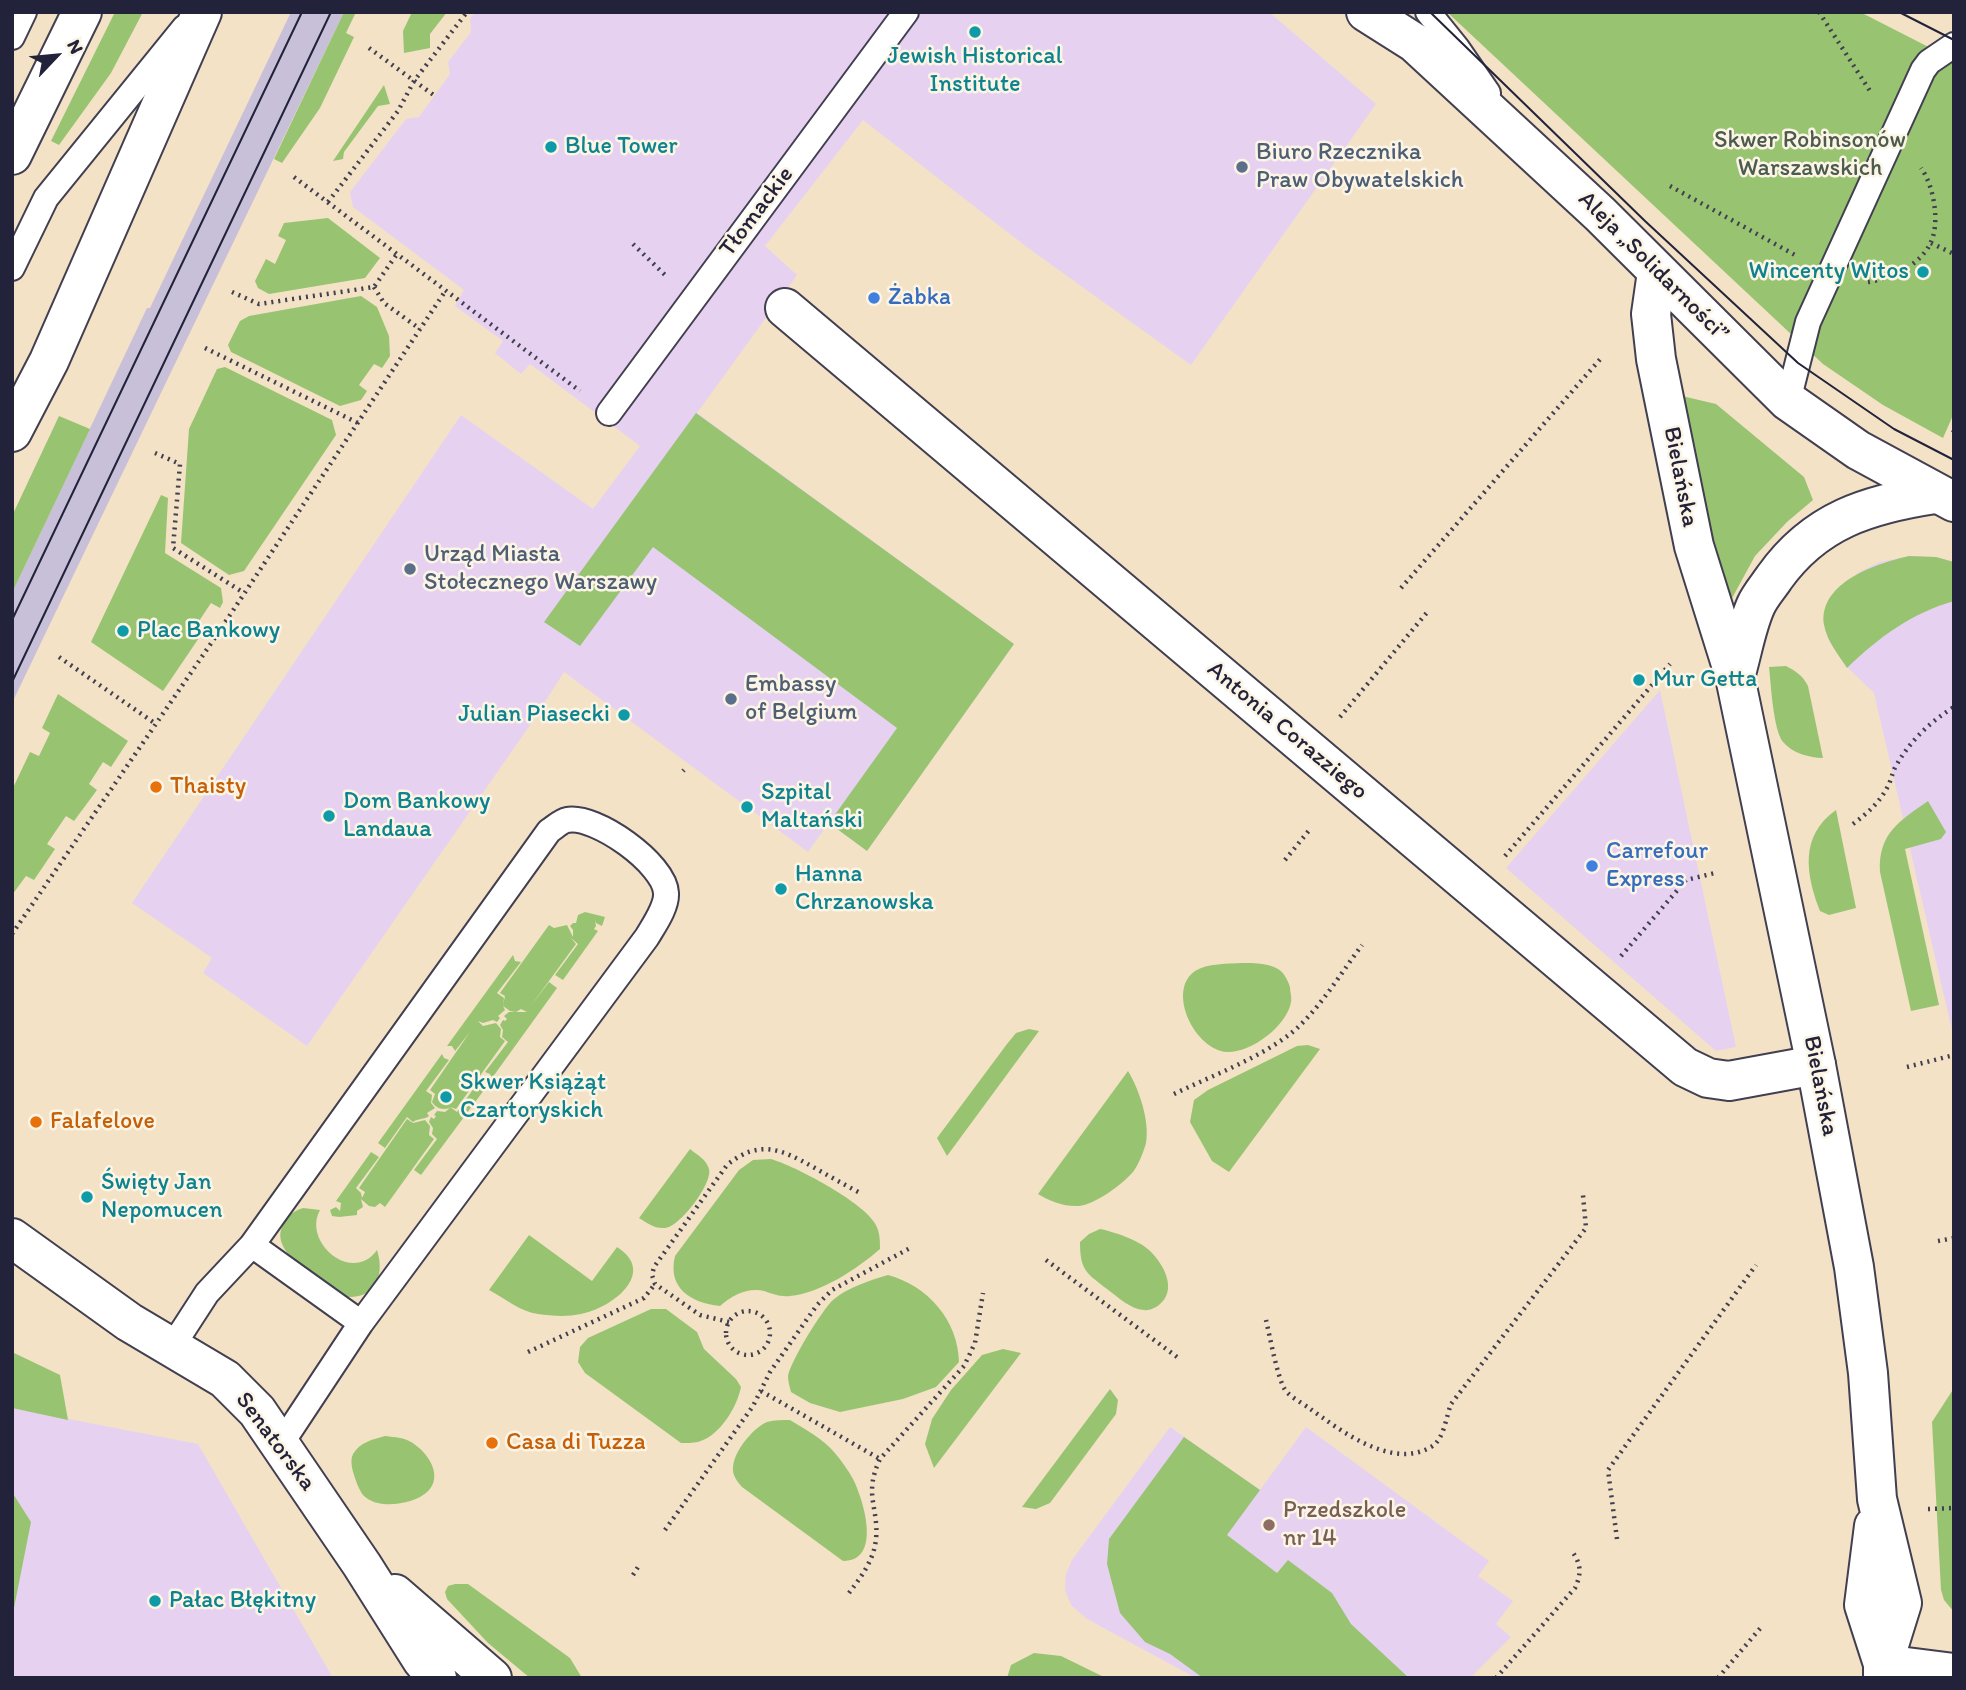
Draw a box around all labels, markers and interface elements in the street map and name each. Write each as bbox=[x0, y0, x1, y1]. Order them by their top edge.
north arrow bbox=[21, 21, 91, 91]
marker: Jewish Historical Institute bbox=[967, 24, 983, 40]
text: N bbox=[62, 36, 88, 57]
place label: Jewish Historical Institute bbox=[887, 43, 1063, 99]
park label: Skwer Robinsonów Warszawskich bbox=[1714, 127, 1906, 183]
place label: Blue Tower bbox=[565, 133, 678, 161]
marker: Blue Tower bbox=[543, 139, 559, 155]
place label: Biuro Rzecznika Praw Obywatelskich bbox=[1256, 139, 1464, 195]
marker: Biuro Rzecznika Praw Obywatelskich bbox=[1234, 159, 1250, 175]
street label: Tłomackie bbox=[714, 161, 800, 263]
street label: Aleja „Solidarności” bbox=[1572, 186, 1734, 348]
place label: Wincenty Witos bbox=[1749, 258, 1909, 286]
marker: Wincenty Witos bbox=[1915, 264, 1931, 280]
place label: Żabka bbox=[888, 284, 951, 312]
marker: Żabka bbox=[866, 290, 882, 306]
street label: Bielańska bbox=[1656, 424, 1704, 530]
place label: Urząd Miasta Stołecznego Warszawy bbox=[424, 541, 657, 597]
marker: Urząd Miasta Stołecznego Warszawy bbox=[402, 561, 418, 577]
place label: Plac Bankowy bbox=[137, 617, 280, 645]
marker: Plac Bankowy bbox=[115, 623, 131, 639]
street label: Antonia Corazziego bbox=[1201, 655, 1373, 807]
place label: Mur Getta bbox=[1653, 666, 1757, 694]
place label: Embassy of Belgium bbox=[745, 671, 857, 727]
marker: Mur Getta bbox=[1631, 672, 1647, 688]
marker: Embassy of Belgium bbox=[723, 691, 739, 707]
place label: Julian Piasecki bbox=[458, 701, 610, 729]
marker: Julian Piasecki bbox=[616, 707, 632, 723]
place label: Thaisty bbox=[170, 773, 246, 801]
marker: Thaisty bbox=[148, 779, 164, 795]
place label: Szpital Maltański bbox=[761, 779, 863, 835]
place label: Dom Bankowy Landaua bbox=[343, 788, 490, 844]
marker: Szpital Maltański bbox=[739, 799, 755, 815]
marker: Dom Bankowy Landaua bbox=[321, 808, 337, 824]
place label: Carrefour Express bbox=[1606, 838, 1708, 894]
marker: Carrefour Express bbox=[1584, 858, 1600, 874]
place label: Hanna Chrzanowska bbox=[795, 861, 934, 917]
marker: Hanna Chrzanowska bbox=[773, 881, 789, 897]
street label: Bielańska bbox=[1796, 1033, 1844, 1139]
place label: Skwer Książąt Czartoryskich bbox=[460, 1069, 606, 1125]
marker: Skwer Książąt Czartoryskich bbox=[438, 1089, 454, 1105]
place label: Falafelove bbox=[50, 1108, 155, 1136]
marker: Falafelove bbox=[28, 1114, 44, 1130]
place label: Święty Jan Nepomucen bbox=[101, 1169, 222, 1225]
marker: Święty Jan Nepomucen bbox=[79, 1189, 95, 1205]
street label: Senatorska bbox=[228, 1387, 322, 1497]
place label: Casa di Tuzza bbox=[506, 1429, 645, 1457]
marker: Casa di Tuzza bbox=[484, 1435, 500, 1451]
place label: Przedszkole nr 14 bbox=[1283, 1497, 1406, 1553]
marker: Przedszkole nr 14 bbox=[1261, 1517, 1277, 1533]
place label: Pałac Błękitny bbox=[169, 1587, 316, 1615]
marker: Pałac Błękitny bbox=[147, 1593, 163, 1609]

